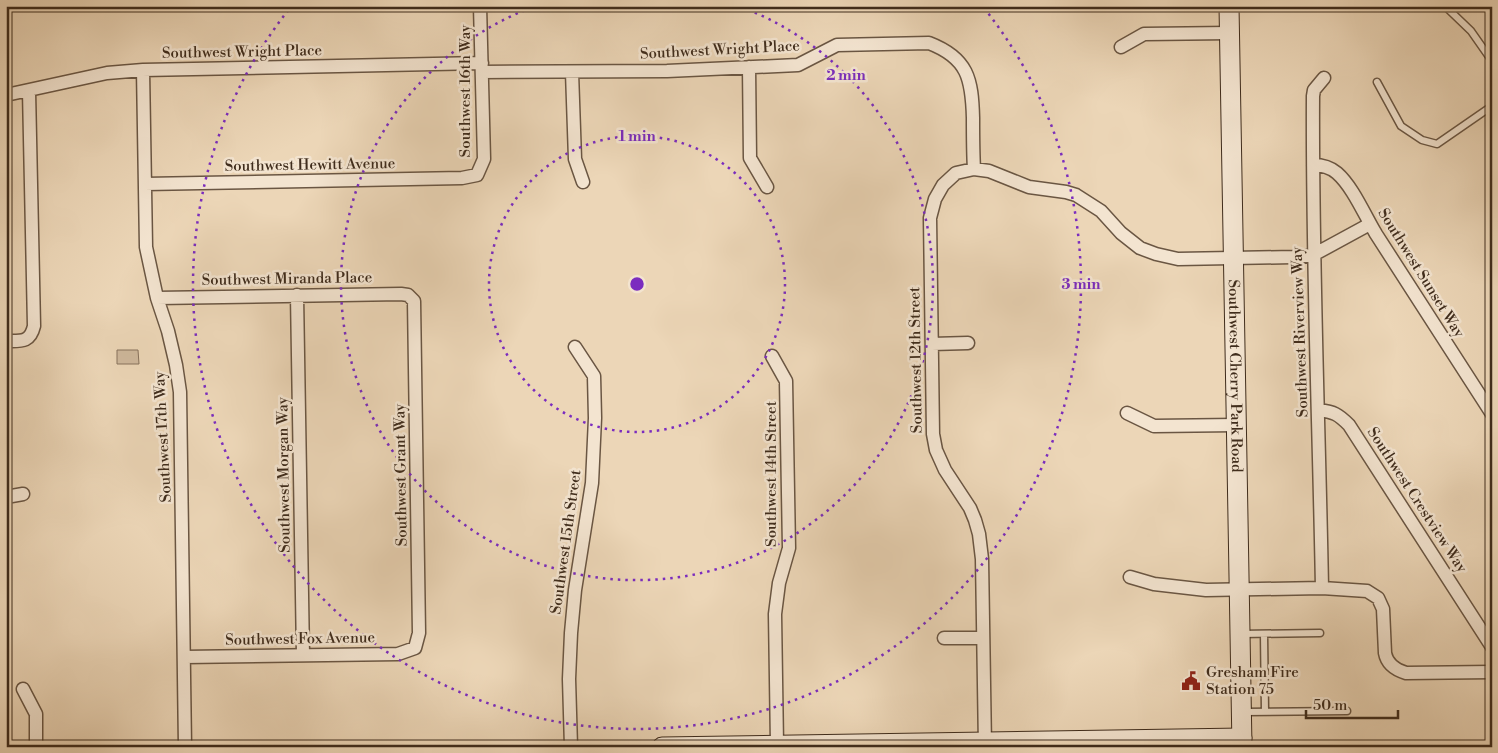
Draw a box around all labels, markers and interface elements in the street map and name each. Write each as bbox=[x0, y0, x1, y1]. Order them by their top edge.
street label: Southwest 16th Way bbox=[456, 24, 475, 157]
street label: Southwest Wright Place bbox=[640, 36, 800, 64]
street label: Southwest Wright Place bbox=[162, 41, 322, 63]
text: 2 min bbox=[826, 66, 866, 85]
text: 1 min bbox=[618, 127, 656, 146]
street label: Southwest Hewitt Avenue bbox=[225, 154, 395, 176]
street label: Southwest Sunset Way bbox=[1373, 205, 1469, 342]
street label: Southwest Riverview Way bbox=[1288, 246, 1312, 418]
street label: Southwest Miranda Place bbox=[202, 268, 372, 290]
centre of rings bbox=[628, 275, 646, 293]
text: 3 min bbox=[1061, 275, 1101, 294]
street label: Southwest Cherry Park Road bbox=[1224, 279, 1247, 473]
street label: Southwest 12th Street bbox=[905, 286, 927, 433]
street label: Southwest 17th Way bbox=[150, 370, 176, 503]
street label: Southwest Morgan Way bbox=[273, 396, 295, 553]
street label: Southwest 14th Street bbox=[762, 400, 781, 547]
street label: Southwest Grant Way bbox=[390, 403, 412, 546]
street label: Southwest Crestview Way bbox=[1363, 424, 1472, 577]
street label: Southwest 15th Street bbox=[546, 468, 586, 616]
street label: Southwest Fox Avenue bbox=[225, 628, 375, 650]
place label: Gresham Fire Station 75 bbox=[1206, 663, 1299, 699]
public building icon: Gresham Fire Station 75 bbox=[1180, 670, 1202, 692]
scale bar bbox=[1306, 688, 1398, 720]
text: 50 m bbox=[1313, 696, 1347, 715]

